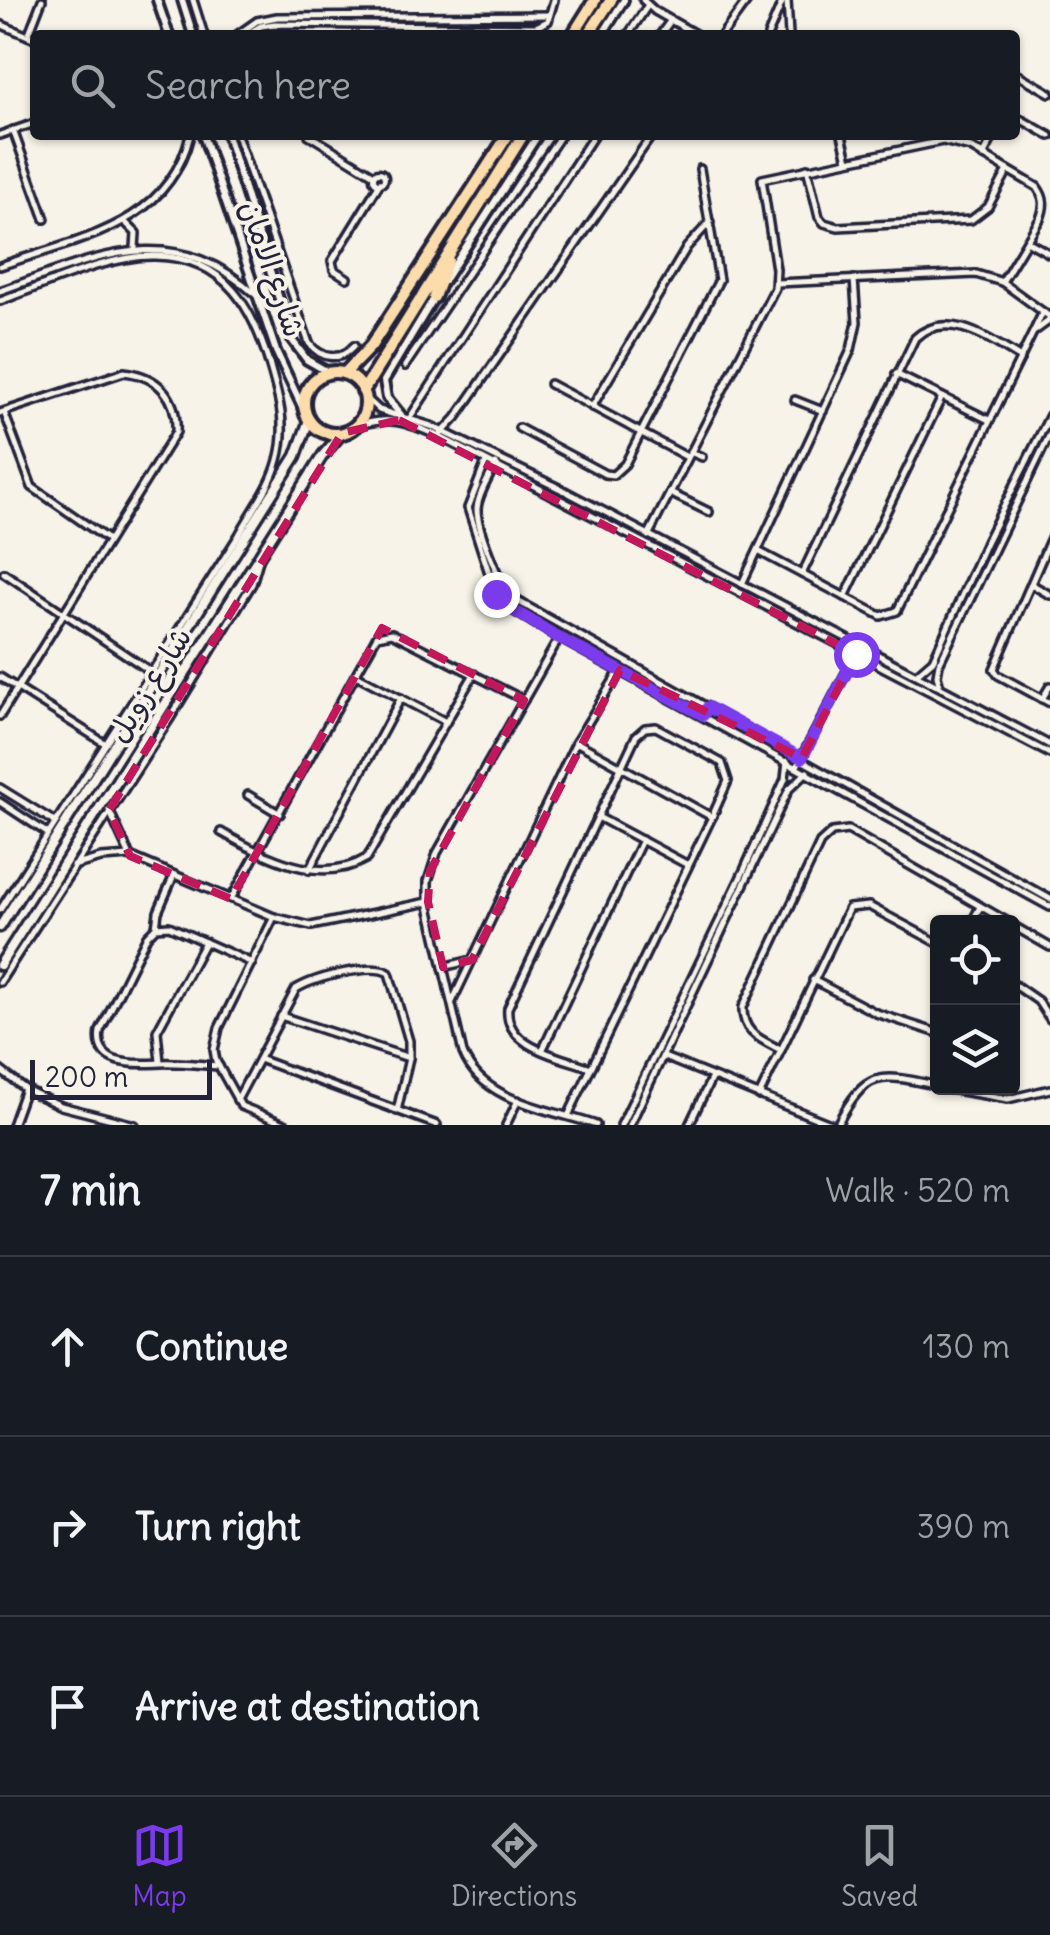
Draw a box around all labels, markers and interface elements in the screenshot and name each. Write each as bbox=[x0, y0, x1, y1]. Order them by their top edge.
search box bbox=[30, 30, 1020, 140]
icon: search bbox=[65, 58, 120, 113]
text: Search here bbox=[145, 62, 351, 109]
street label: شارع الامان bbox=[229, 195, 314, 343]
route end bbox=[474, 572, 520, 618]
street label: شارع زويل bbox=[99, 620, 202, 751]
route start bbox=[834, 632, 880, 678]
map controls bbox=[930, 915, 1020, 1095]
button: locate bbox=[930, 915, 1020, 1005]
button: layers bbox=[930, 1005, 1020, 1095]
scale bar bbox=[30, 1055, 212, 1100]
text: 200 m bbox=[45, 1059, 128, 1095]
text: 7 min bbox=[40, 1164, 141, 1216]
text: Walk · 520 m bbox=[825, 1170, 1010, 1211]
icon: ahead bbox=[40, 1319, 95, 1374]
text: Continue bbox=[135, 1323, 288, 1370]
text: 130 m bbox=[922, 1326, 1010, 1367]
icon: right bbox=[40, 1499, 95, 1554]
text: Turn right bbox=[135, 1503, 301, 1550]
text: 390 m bbox=[917, 1506, 1010, 1547]
icon: arrive bbox=[40, 1679, 95, 1734]
text: Arrive at destination bbox=[135, 1683, 480, 1730]
tab: Map bbox=[132, 1818, 187, 1914]
tab: Directions bbox=[451, 1818, 577, 1914]
tab: Saved bbox=[841, 1818, 918, 1914]

